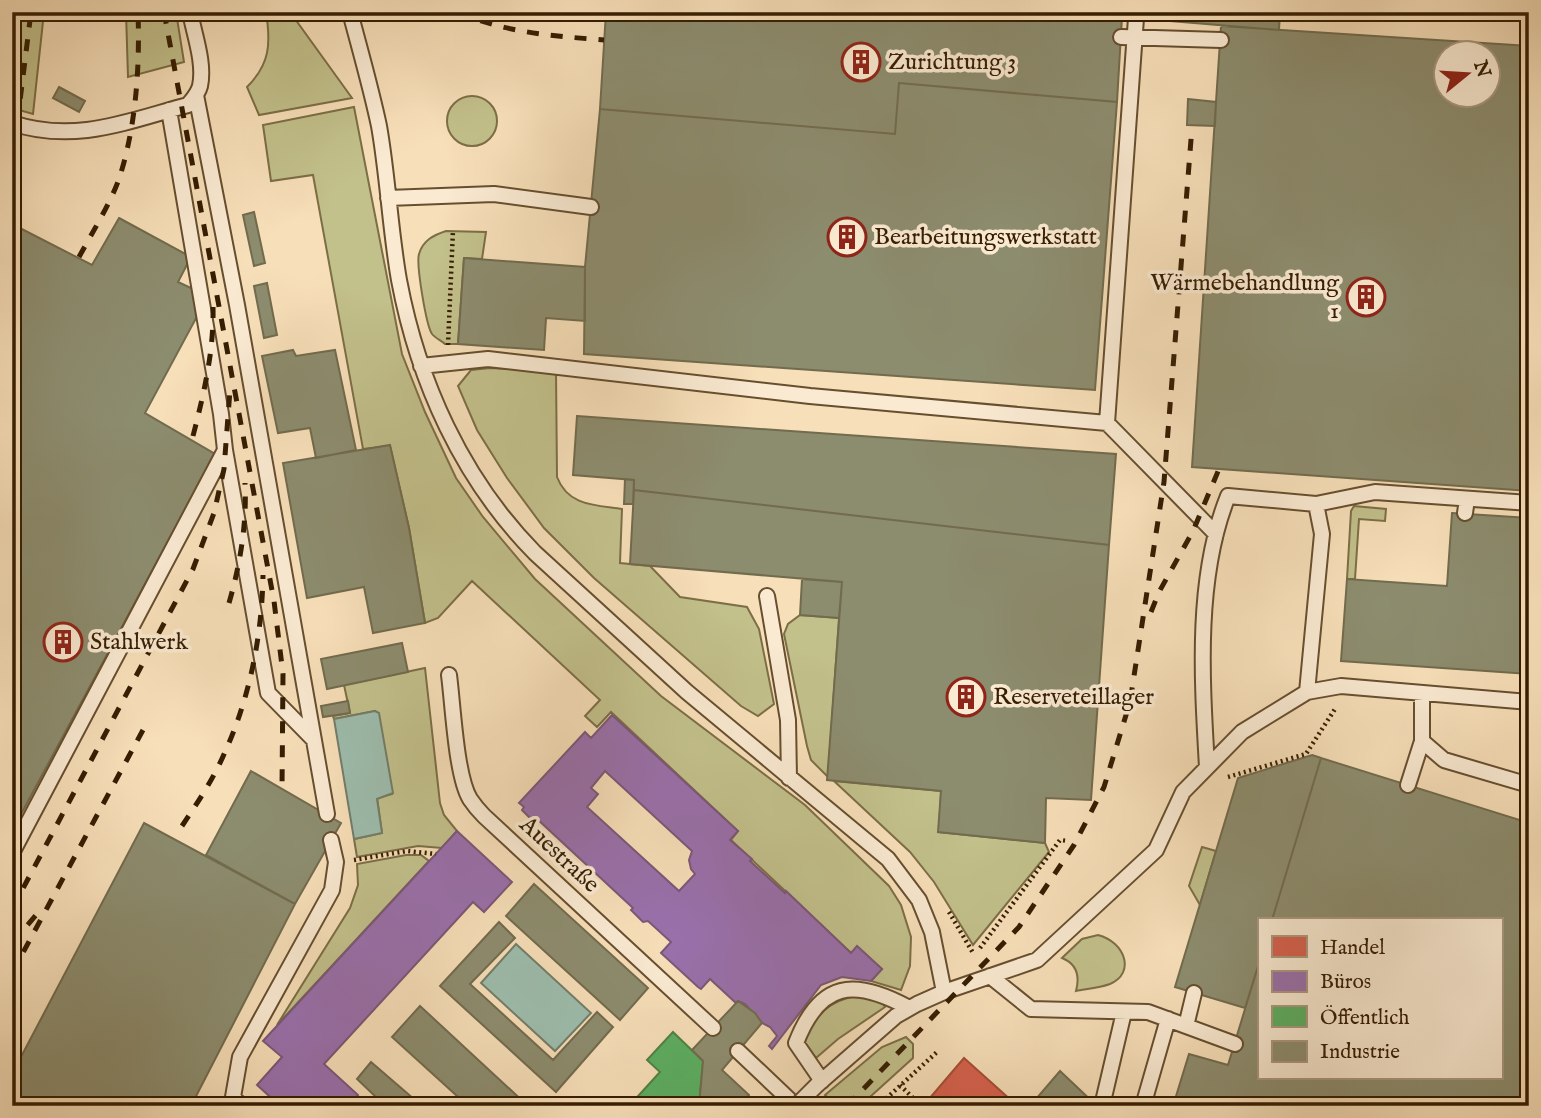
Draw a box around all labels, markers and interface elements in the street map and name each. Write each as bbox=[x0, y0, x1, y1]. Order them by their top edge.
north arrow bbox=[1432, 38, 1502, 108]
building icon: Zurichtung 3 bbox=[840, 41, 882, 83]
place label: Zurichtung 3 bbox=[888, 47, 1016, 78]
text: N bbox=[1467, 57, 1495, 81]
building icon: Bearbeitungswerkstatt bbox=[826, 216, 868, 258]
place label: Bearbeitungswerkstatt bbox=[874, 222, 1097, 253]
place label: Wärmebehandlung 1 bbox=[1150, 268, 1340, 327]
building icon: Wärmebehandlung 1 bbox=[1345, 276, 1387, 318]
building icon: Stahlwerk bbox=[42, 621, 84, 663]
place label: Stahlwerk bbox=[90, 627, 188, 658]
building icon: Reserveteillager bbox=[945, 676, 987, 718]
place label: Reserveteillager bbox=[993, 682, 1154, 713]
street label: Auestraße bbox=[512, 809, 606, 900]
legend bbox=[1258, 918, 1502, 1080]
text: Handel bbox=[1320, 935, 1385, 962]
text: Büros bbox=[1320, 969, 1371, 996]
text: Öffentlich bbox=[1320, 1005, 1409, 1032]
text: Industrie bbox=[1320, 1039, 1400, 1066]

